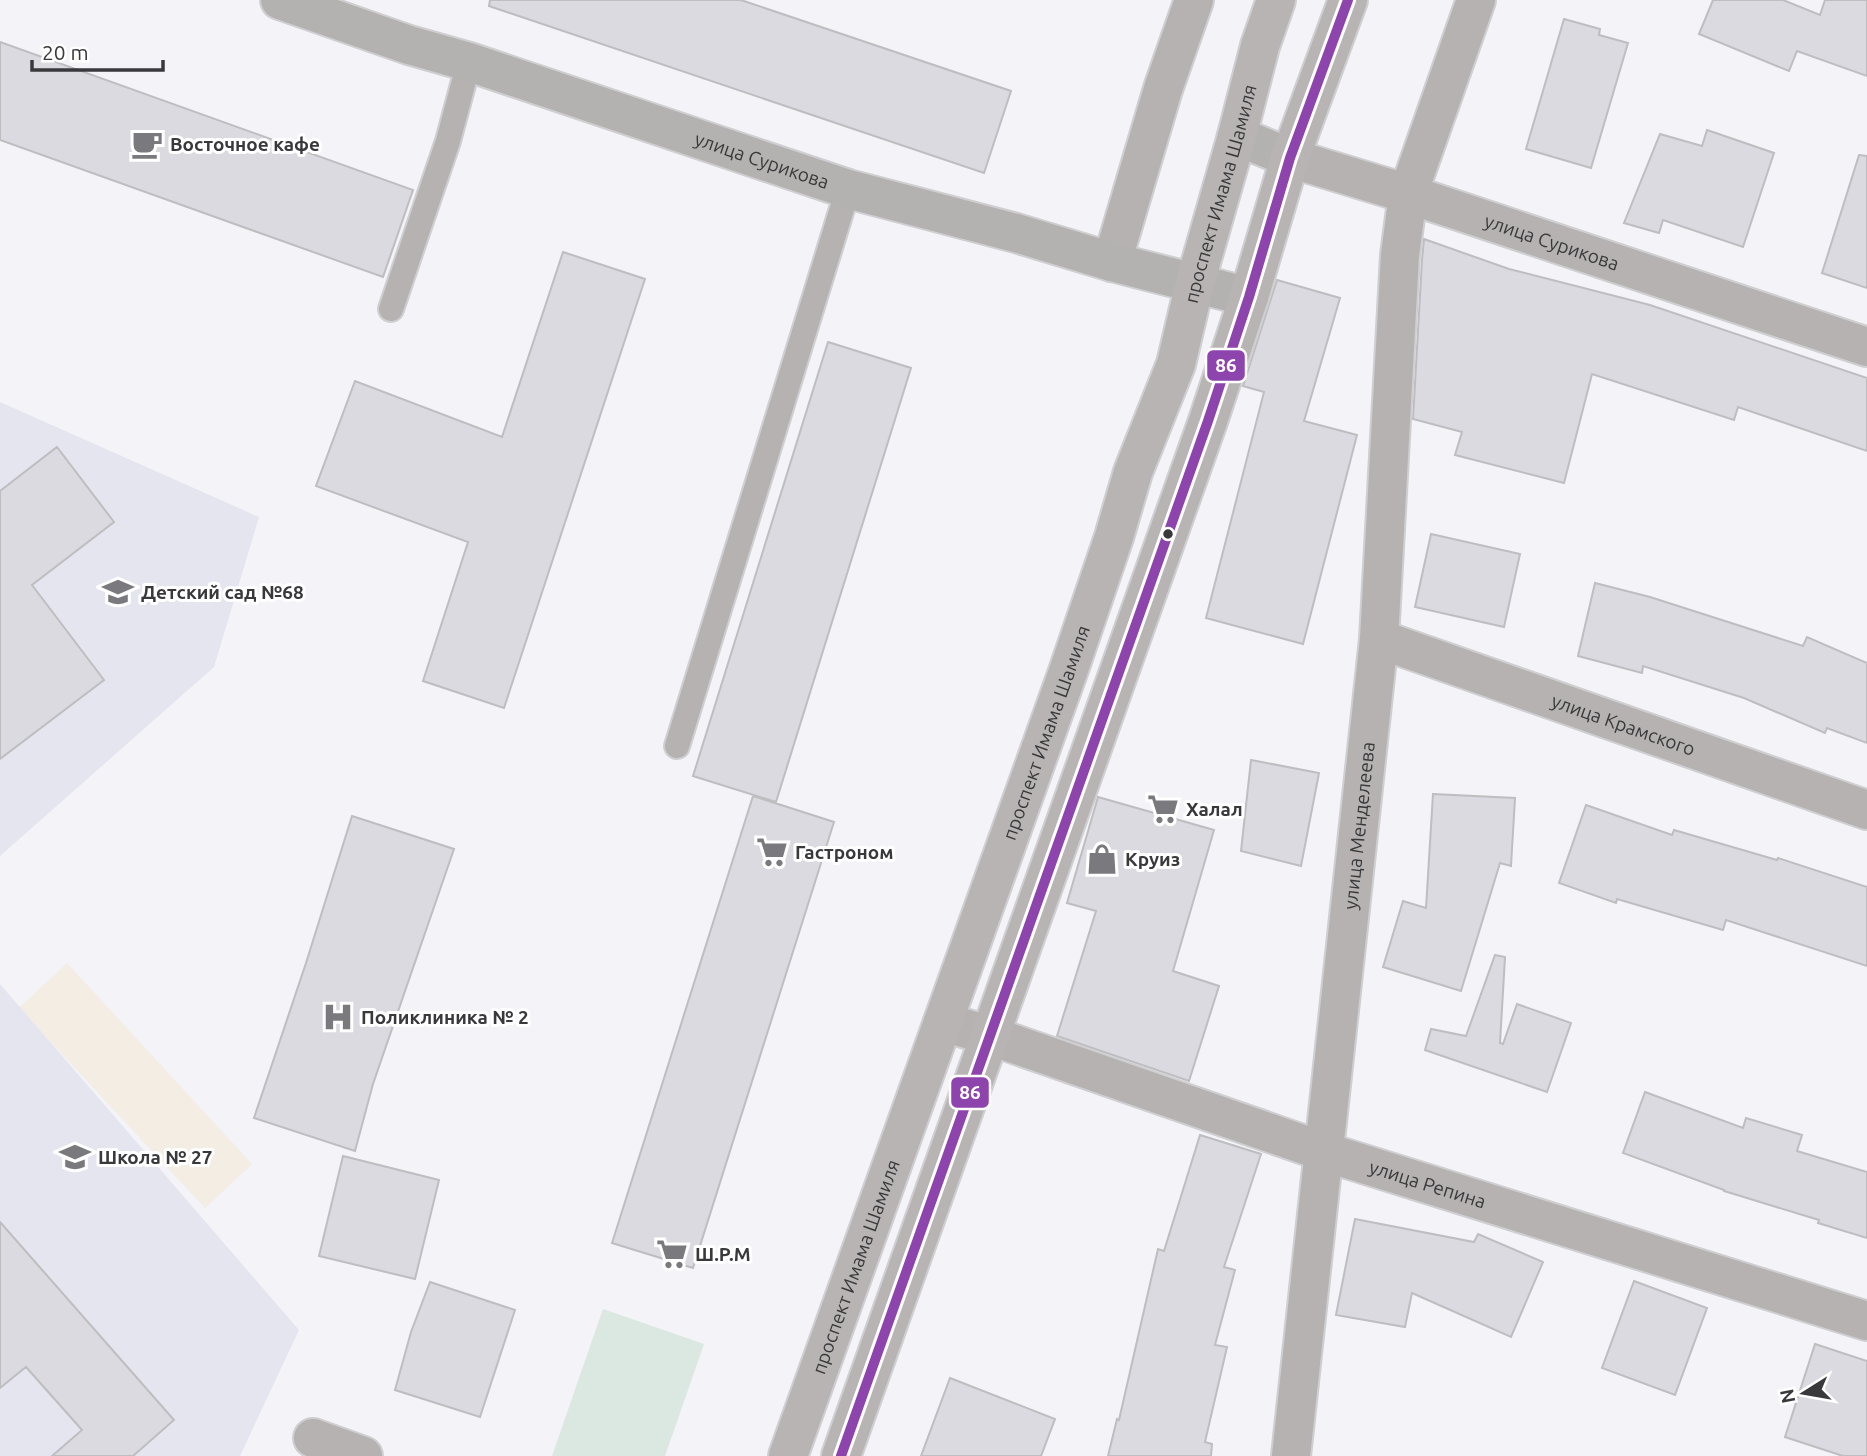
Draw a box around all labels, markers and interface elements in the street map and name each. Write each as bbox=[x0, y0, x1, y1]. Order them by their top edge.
scale bar bbox=[32, 28, 163, 72]
text: 20 m bbox=[42, 40, 89, 64]
street label: проспект Имама Шамиля bbox=[1180, 82, 1261, 305]
cafe icon: Восточное кафе bbox=[130, 127, 164, 161]
street label: улица Сурикова bbox=[692, 127, 832, 193]
place label: Восточное кафе bbox=[170, 133, 320, 155]
street label: улица Сурикова bbox=[1482, 209, 1622, 275]
line badge: 86 bbox=[1206, 349, 1246, 382]
text: 86 bbox=[1215, 354, 1237, 376]
unlabelled marker bbox=[1161, 527, 1175, 541]
school or university icon: Детский сад №68 bbox=[101, 575, 135, 609]
place label: Детский сад №68 bbox=[141, 581, 304, 603]
street label: проспект Имама Шамиля bbox=[998, 623, 1094, 843]
street label: улица Крамского bbox=[1549, 689, 1698, 760]
street label: улица Менделеева bbox=[1339, 741, 1379, 911]
supermarket icon: Халал bbox=[1146, 792, 1180, 826]
place label: Халал bbox=[1186, 798, 1243, 820]
supermarket icon: Гастроном bbox=[755, 835, 789, 869]
place label: Гастроном bbox=[795, 841, 893, 863]
shop icon: Круиз bbox=[1085, 842, 1119, 876]
place label: Круиз bbox=[1125, 848, 1180, 870]
hospital icon: Поликлиника № 2 bbox=[321, 1000, 355, 1034]
place label: Поликлиника № 2 bbox=[361, 1006, 529, 1028]
line badge: 86 bbox=[950, 1076, 990, 1109]
text: 86 bbox=[959, 1081, 981, 1103]
school or university icon: Школа № 27 bbox=[58, 1140, 92, 1174]
place label: Школа № 27 bbox=[98, 1146, 212, 1168]
street label: улица Репина bbox=[1367, 1155, 1489, 1212]
street label: проспект Имама Шамиля bbox=[807, 1157, 904, 1377]
supermarket icon: Ш.Р.М bbox=[655, 1237, 689, 1271]
place label: Ш.Р.М bbox=[695, 1243, 751, 1265]
north arrow bbox=[1769, 1358, 1839, 1428]
text: N bbox=[1775, 1387, 1799, 1405]

